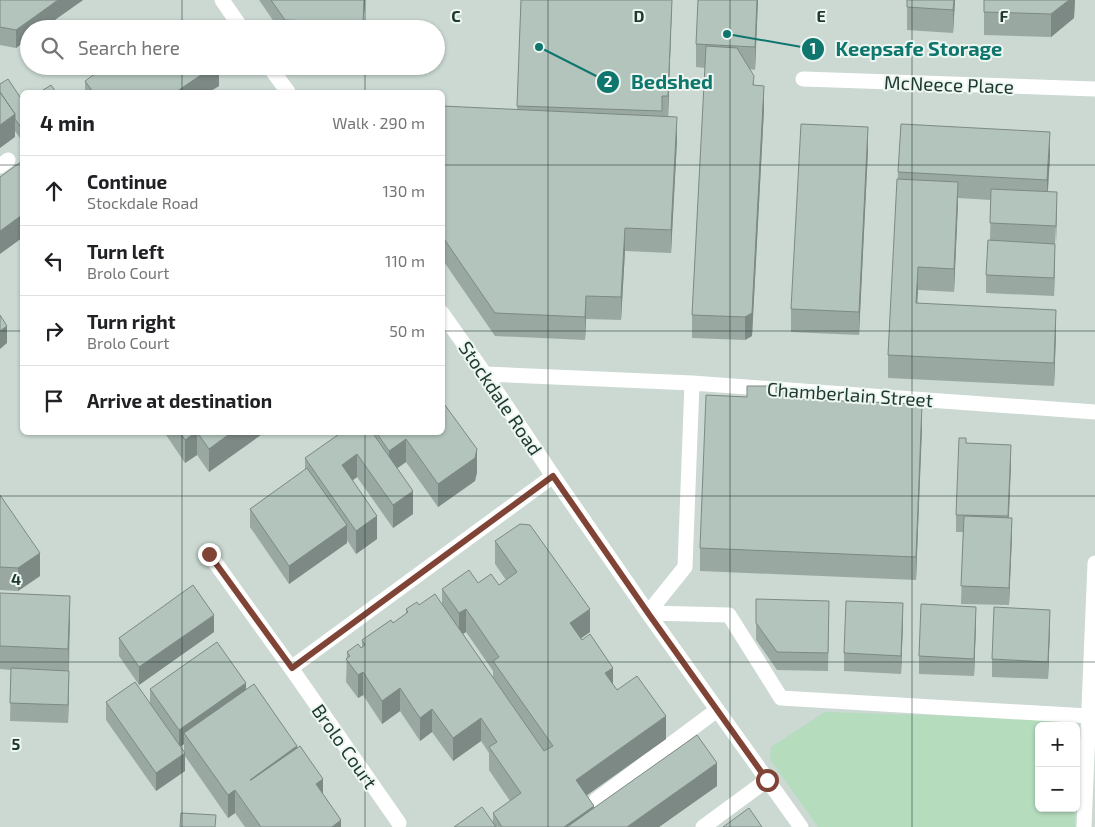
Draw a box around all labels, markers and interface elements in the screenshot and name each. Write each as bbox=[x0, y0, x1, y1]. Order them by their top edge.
text: C bbox=[451, 6, 461, 25]
text: D bbox=[634, 6, 645, 25]
text: E bbox=[816, 6, 826, 25]
text: F bbox=[1000, 6, 1009, 25]
search box bbox=[20, 20, 445, 75]
callout: Keepsafe Storage bbox=[800, 31, 1012, 66]
icon: search bbox=[38, 34, 66, 62]
text: Search here bbox=[78, 36, 180, 59]
text: Keepsafe Storage bbox=[836, 36, 1002, 60]
text: 1 bbox=[810, 39, 816, 57]
callout: Bedshed bbox=[596, 64, 723, 99]
text: Bedshed bbox=[631, 69, 713, 93]
street label: McNeece Place bbox=[884, 70, 1014, 98]
text: 2 bbox=[604, 72, 613, 90]
text: 4 min bbox=[40, 110, 95, 135]
text: Walk · 290 m bbox=[332, 113, 425, 132]
text: Continue bbox=[87, 170, 167, 193]
icon: ahead bbox=[40, 177, 68, 205]
text: 130 m bbox=[383, 181, 425, 200]
text: Stockdale Road bbox=[87, 193, 199, 212]
text: Turn left bbox=[87, 240, 164, 263]
icon: left bbox=[40, 247, 68, 275]
text: 110 m bbox=[385, 251, 425, 270]
text: Brolo Court bbox=[87, 263, 169, 282]
text: Turn right bbox=[87, 310, 175, 333]
icon: right bbox=[40, 317, 68, 345]
text: 50 m bbox=[389, 321, 425, 340]
text: Brolo Court bbox=[87, 333, 169, 352]
street label: Stockdale Road bbox=[454, 337, 548, 459]
street label: Chamberlain Street bbox=[766, 377, 934, 411]
icon: arrive bbox=[40, 387, 68, 415]
text: Arrive at destination bbox=[87, 389, 272, 412]
route end bbox=[198, 543, 221, 566]
text: 4 bbox=[11, 569, 21, 588]
street label: Brolo Court bbox=[307, 699, 383, 793]
map controls bbox=[1035, 722, 1080, 812]
button: + bbox=[1035, 722, 1080, 767]
text: 5 bbox=[12, 734, 21, 753]
button: − bbox=[1035, 767, 1080, 812]
route start bbox=[756, 769, 779, 792]

